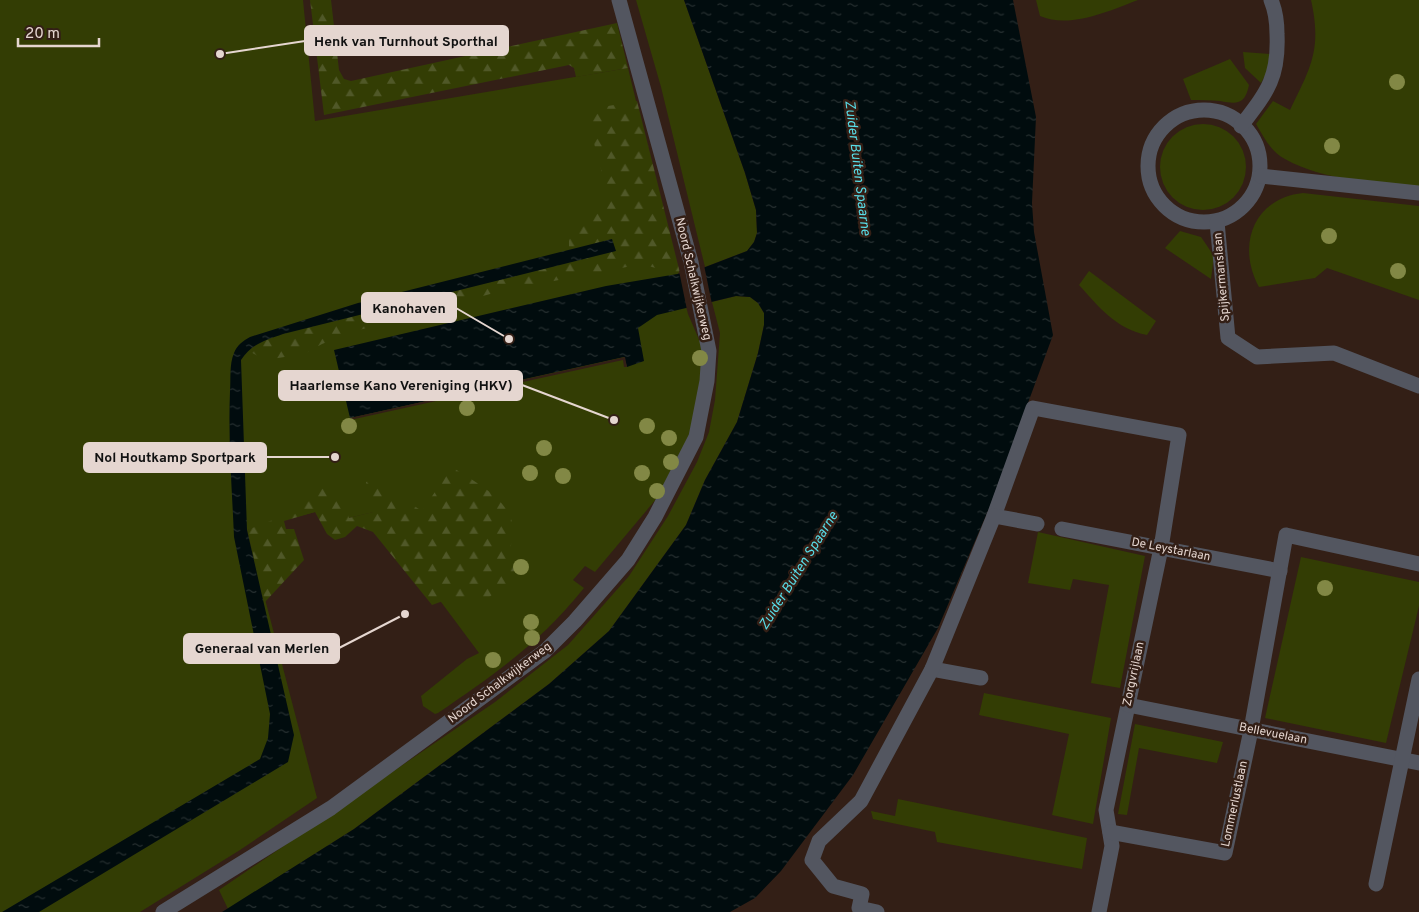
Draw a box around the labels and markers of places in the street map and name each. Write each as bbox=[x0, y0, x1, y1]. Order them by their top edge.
callout: Henk van Turnhout Sporthal bbox=[305, 26, 508, 55]
callout: Kanohaven bbox=[362, 293, 456, 322]
callout: Haarlemse Kano Vereniging (HKV) bbox=[279, 371, 522, 400]
callout: Nol Houtkamp Sportpark bbox=[84, 443, 266, 472]
callout: Generaal van Merlen bbox=[184, 634, 339, 663]

